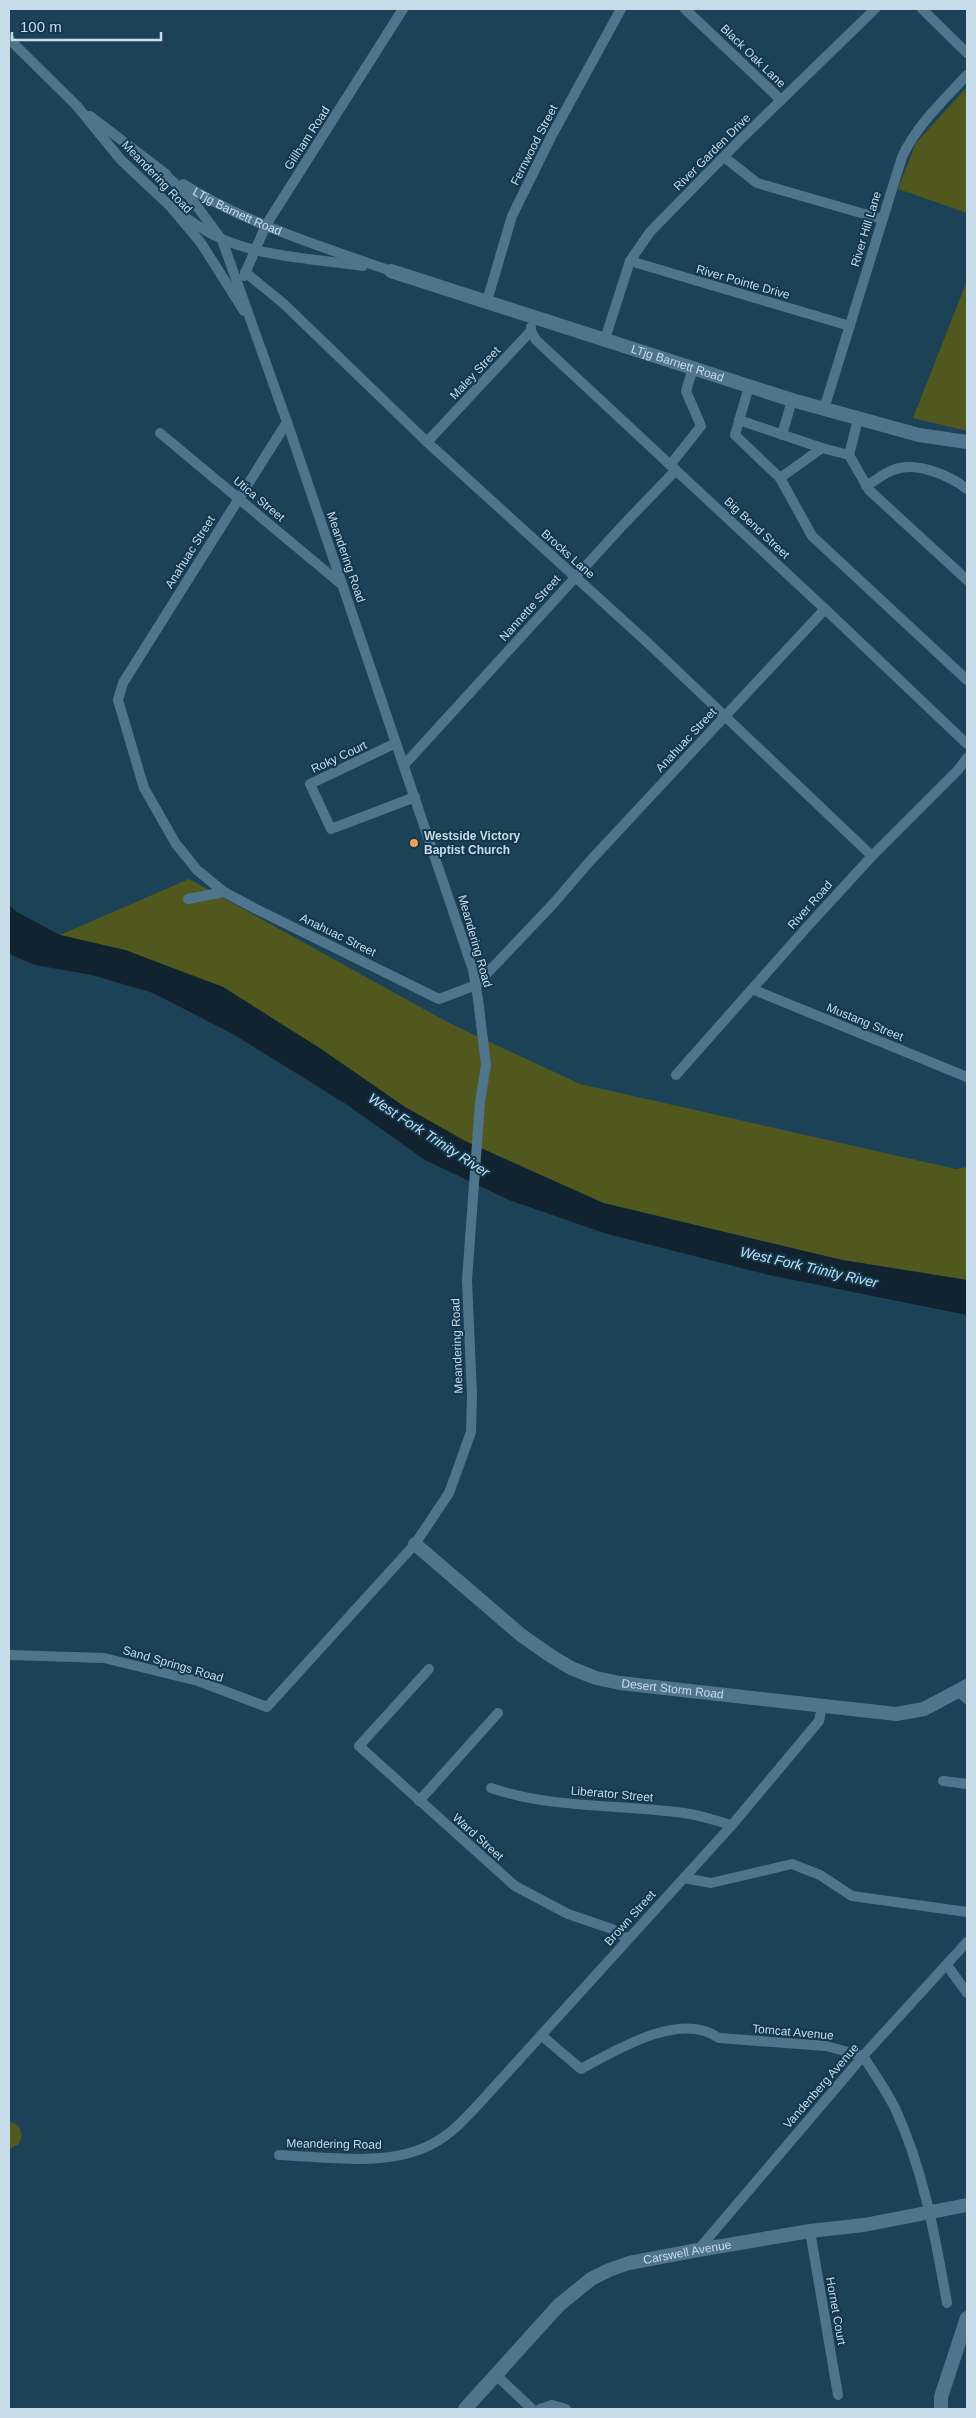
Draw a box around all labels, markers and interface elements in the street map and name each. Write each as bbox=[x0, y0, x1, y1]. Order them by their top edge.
scale bar bbox=[12, 10, 161, 42]
text: 100 m bbox=[20, 18, 62, 35]
street label: Black Oak Lane bbox=[718, 22, 789, 91]
street label: Fernwood Street bbox=[508, 102, 561, 188]
street label: Gillham Road bbox=[281, 104, 333, 172]
street label: River Garden Drive bbox=[671, 111, 753, 193]
street label: Meandering Road bbox=[119, 138, 195, 216]
street label: LTjg Barnett Road bbox=[190, 185, 284, 238]
street label: River Hill Lane bbox=[848, 189, 884, 268]
street label: River Pointe Drive bbox=[695, 262, 792, 302]
street label: LTjg Barnett Road bbox=[629, 342, 726, 385]
street label: Maley Street bbox=[447, 343, 504, 402]
street label: Utica Street bbox=[230, 473, 288, 525]
street label: Big Bend Street bbox=[721, 494, 793, 562]
street label: Meandering Road bbox=[324, 510, 368, 604]
street label: Anahuac Street bbox=[162, 513, 218, 591]
street label: Brocks Lane bbox=[539, 526, 598, 582]
street label: Nannette Street bbox=[497, 572, 564, 644]
street label: Anahuac Street bbox=[653, 704, 720, 775]
street label: Roky Court bbox=[309, 738, 370, 776]
place label: Westside Victory Baptist Church bbox=[424, 829, 521, 857]
marker: Westside Victory Baptist Church bbox=[408, 837, 420, 849]
street label: River Road bbox=[785, 878, 835, 932]
street label: Meandering Road bbox=[455, 893, 495, 989]
street label: Anahuac Street bbox=[298, 911, 379, 960]
street label: Mustang Street bbox=[825, 1000, 906, 1044]
water label: West Fork Trinity River bbox=[365, 1090, 494, 1181]
water label: West Fork Trinity River bbox=[738, 1243, 881, 1291]
street label: Meandering Road bbox=[448, 1298, 466, 1394]
street label: Sand Springs Road bbox=[121, 1643, 225, 1685]
street label: Desert Storm Road bbox=[621, 1676, 724, 1702]
street label: Liberator Street bbox=[570, 1783, 654, 1805]
street label: Ward Street bbox=[450, 1811, 507, 1864]
street label: Brown Street bbox=[602, 1887, 659, 1948]
street label: Tomcat Avenue bbox=[752, 2021, 835, 2043]
street label: Vandenberg Avenue bbox=[780, 2041, 862, 2131]
street label: Meandering Road bbox=[286, 2136, 382, 2152]
street label: Carswell Avenue bbox=[642, 2237, 733, 2267]
street label: Hornet Court bbox=[823, 2276, 849, 2347]

